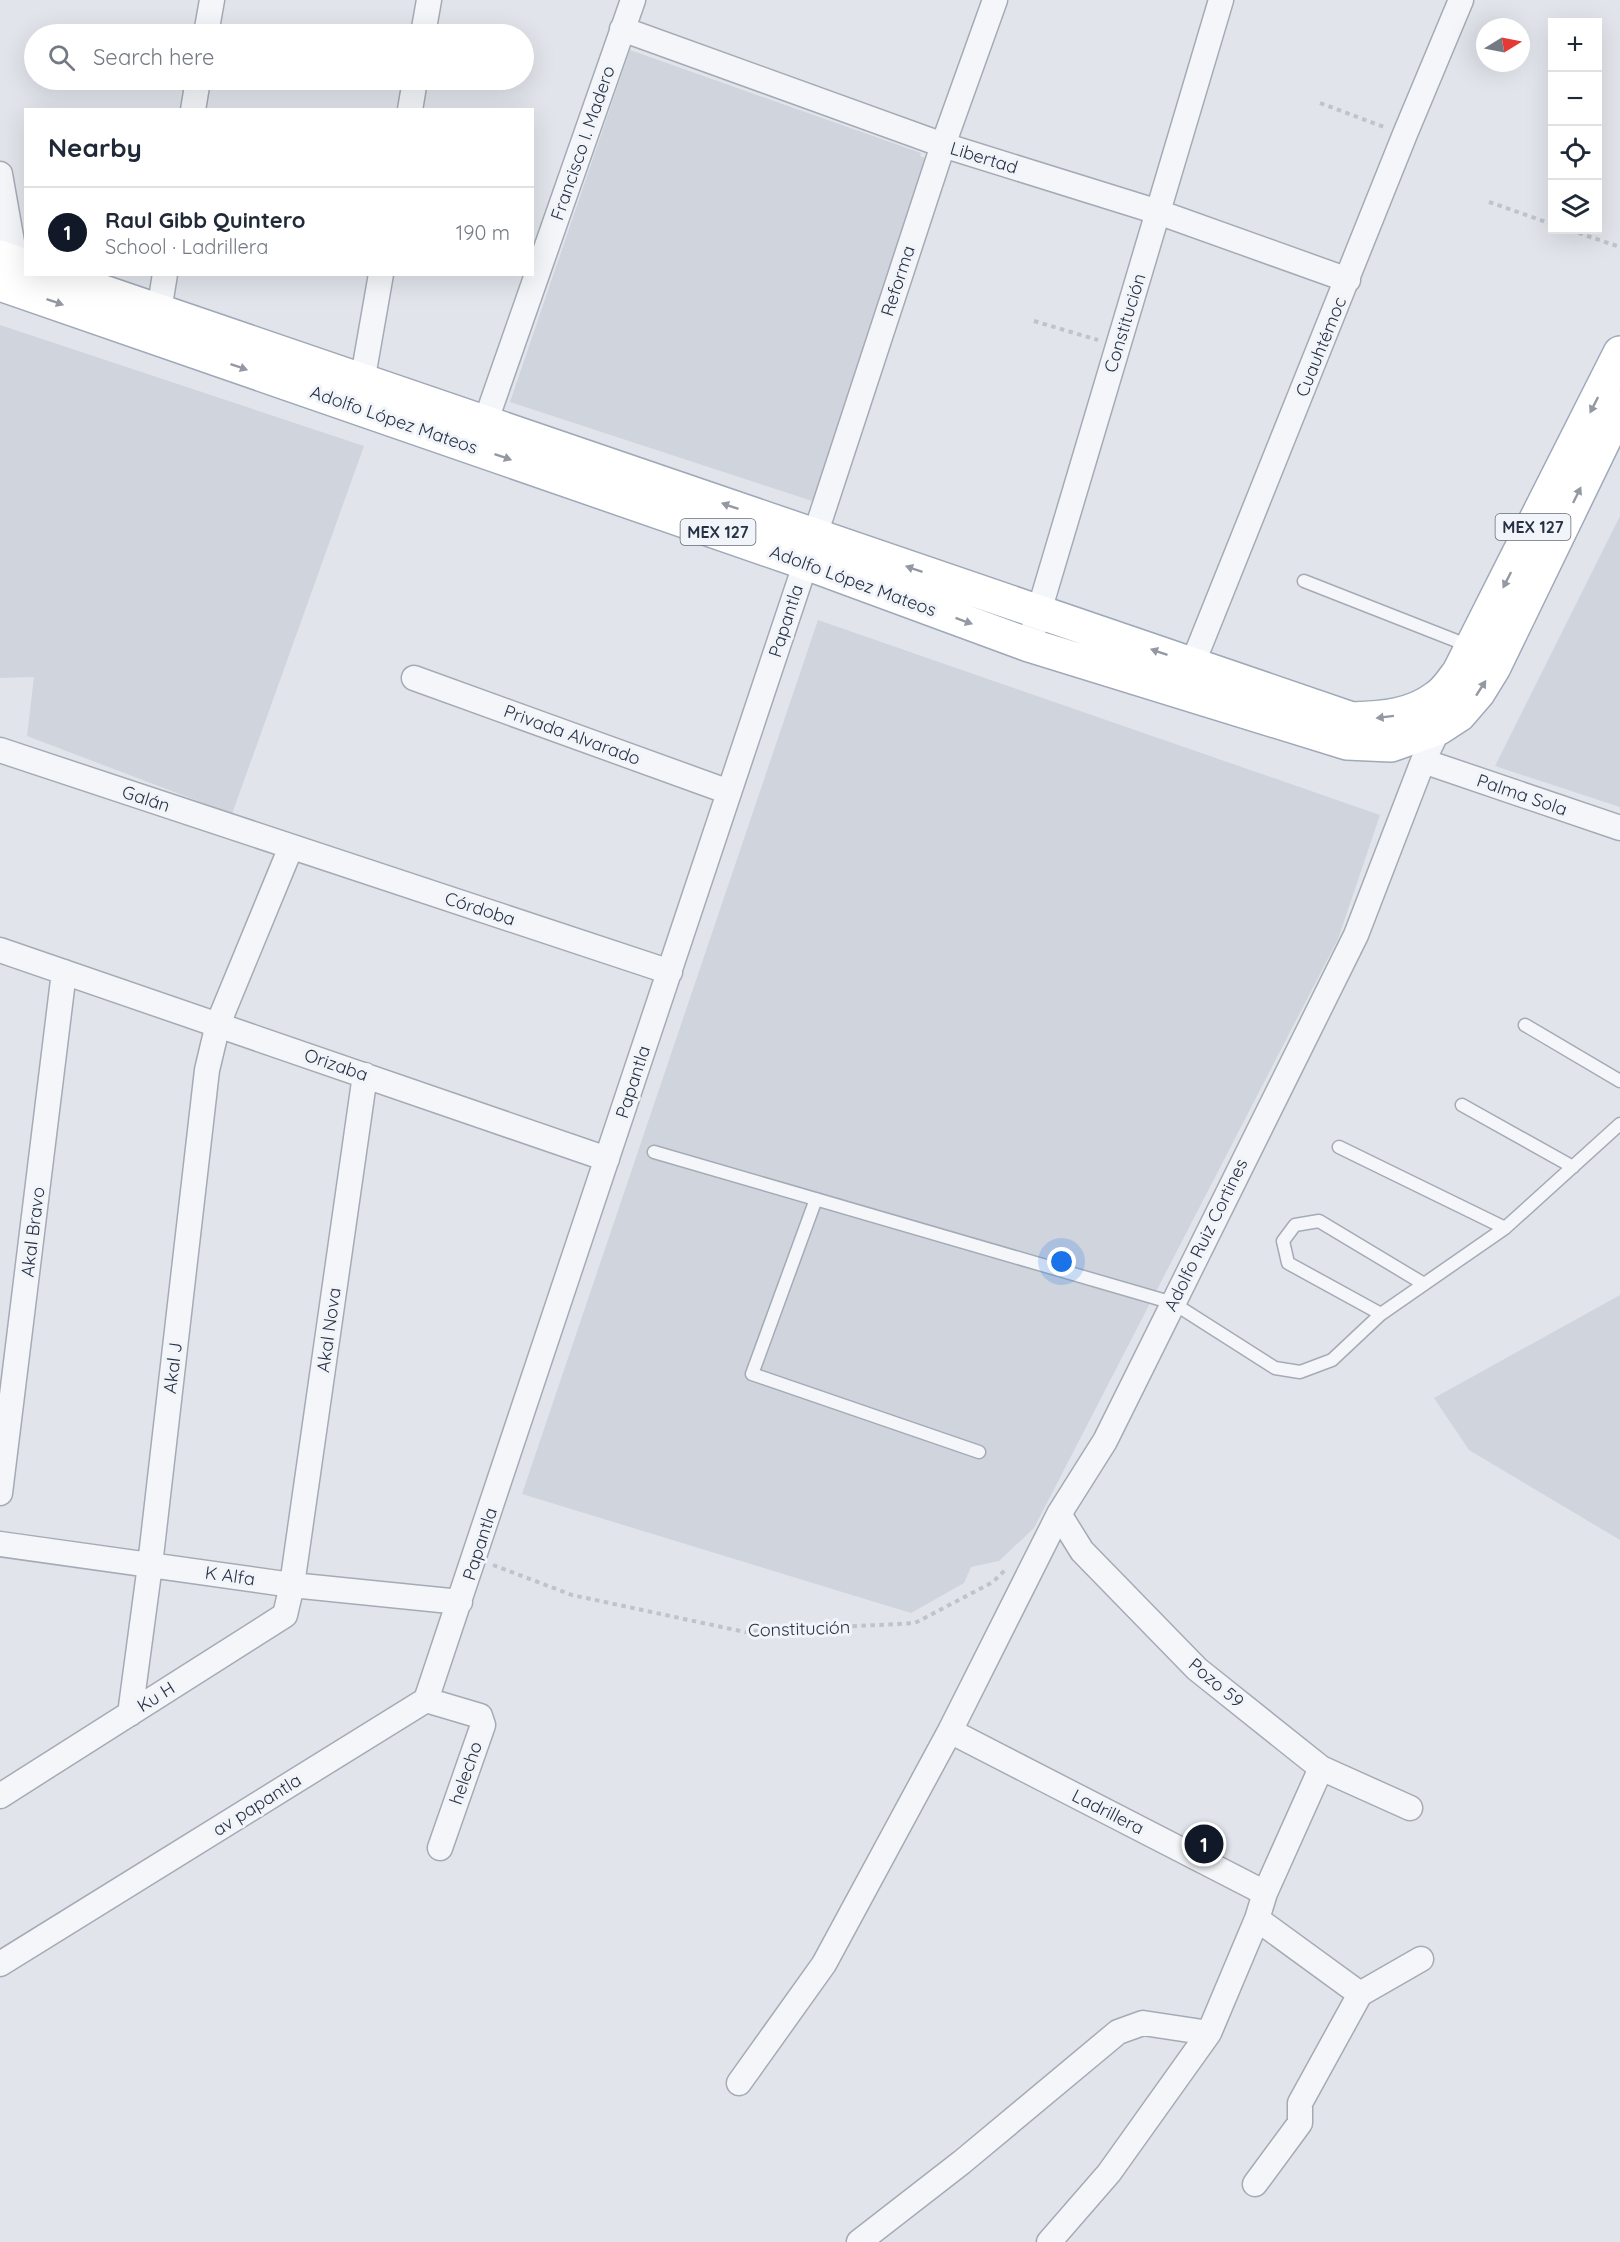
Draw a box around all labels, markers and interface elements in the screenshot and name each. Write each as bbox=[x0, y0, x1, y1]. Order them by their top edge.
north arrow bbox=[1476, 18, 1530, 72]
map controls bbox=[1548, 18, 1602, 234]
button: + bbox=[1548, 18, 1602, 72]
search box bbox=[24, 24, 534, 90]
icon: search bbox=[45, 41, 78, 74]
text: Search here bbox=[93, 43, 214, 71]
street label: Francisco I. Madero bbox=[545, 63, 620, 223]
button: − bbox=[1548, 72, 1602, 126]
button: locate bbox=[1548, 126, 1602, 180]
text: Nearby bbox=[48, 131, 142, 164]
street label: Libertad bbox=[948, 136, 1021, 179]
button: layers bbox=[1548, 180, 1602, 234]
text: Raul Gibb Quintero bbox=[105, 206, 306, 234]
text: 1 bbox=[64, 220, 71, 245]
text: 190 m bbox=[456, 220, 510, 245]
text: School · Ladrillera bbox=[105, 234, 268, 259]
street label: Reforma bbox=[875, 243, 920, 319]
street label: Constitución bbox=[1099, 271, 1150, 375]
street label: Cuauhtémoc bbox=[1290, 293, 1351, 400]
one-way arrow bbox=[46, 298, 64, 308]
one-way arrow bbox=[230, 363, 248, 373]
street label: Adolfo López Mateos bbox=[307, 380, 481, 459]
one-way arrow bbox=[1589, 397, 1599, 414]
one-way arrow bbox=[494, 453, 512, 463]
one-way arrow bbox=[1572, 486, 1582, 503]
one-way arrow bbox=[721, 501, 739, 511]
road number: MEX 127 bbox=[1496, 514, 1570, 540]
road number: MEX 127 bbox=[680, 519, 756, 545]
street label: Adolfo López Mateos bbox=[767, 540, 940, 621]
one-way arrow bbox=[905, 564, 923, 574]
one-way arrow bbox=[1502, 571, 1511, 588]
street label: Papantla bbox=[763, 582, 808, 660]
one-way arrow bbox=[955, 617, 973, 627]
one-way arrow bbox=[1150, 647, 1168, 657]
one-way arrow bbox=[1475, 680, 1486, 696]
street label: Privada Alvarado bbox=[501, 699, 644, 770]
one-way arrow bbox=[1375, 712, 1394, 722]
street label: Palma Sola bbox=[1474, 768, 1570, 821]
street label: Galán bbox=[119, 780, 173, 817]
street label: Córdoba bbox=[442, 886, 518, 931]
street label: Orizaba bbox=[301, 1043, 371, 1086]
street label: Papantla bbox=[610, 1043, 655, 1121]
street label: Adolfo Ruiz Cortines bbox=[1159, 1155, 1253, 1315]
street label: Akal Bravo bbox=[16, 1186, 49, 1278]
your location bbox=[1047, 1247, 1076, 1276]
street label: Akal Nova bbox=[311, 1286, 346, 1374]
street label: Akal J bbox=[158, 1341, 187, 1395]
street label: Papantla bbox=[457, 1505, 502, 1583]
street label: K Alfa bbox=[204, 1561, 257, 1590]
street label: Constitución bbox=[747, 1615, 850, 1642]
street label: Pozo 59 bbox=[1184, 1653, 1249, 1712]
street label: Ku H bbox=[133, 1676, 179, 1717]
street label: helecho bbox=[444, 1738, 487, 1807]
street label: av papantla bbox=[208, 1768, 305, 1841]
street label: Ladrillera bbox=[1068, 1784, 1148, 1840]
pin: 1 bbox=[1184, 1822, 1224, 1866]

